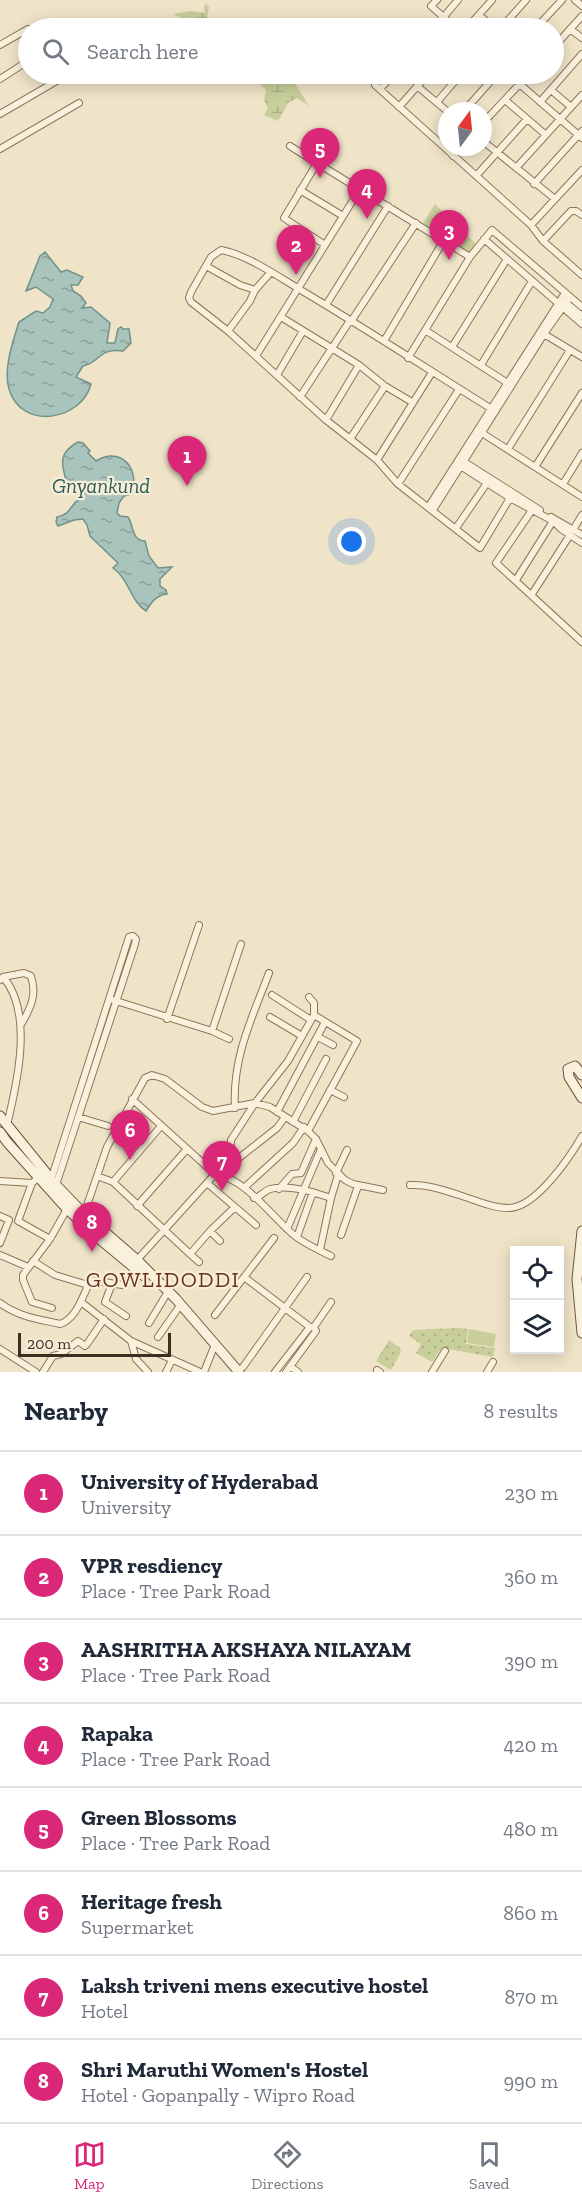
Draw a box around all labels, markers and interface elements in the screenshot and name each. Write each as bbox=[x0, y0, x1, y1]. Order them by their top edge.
search box bbox=[18, 18, 564, 84]
icon: search bbox=[39, 35, 72, 68]
text: Search here bbox=[87, 38, 198, 65]
north arrow bbox=[438, 102, 492, 156]
pin: 5 bbox=[300, 128, 340, 178]
pin: 4 bbox=[348, 170, 386, 219]
pin: 3 bbox=[430, 210, 468, 260]
pin: 2 bbox=[276, 226, 316, 275]
pin: 1 bbox=[168, 436, 207, 486]
water label: Gnyankund bbox=[52, 473, 150, 498]
your location bbox=[337, 527, 366, 556]
pin: 6 bbox=[110, 1110, 150, 1160]
pin: 7 bbox=[202, 1142, 242, 1191]
pin: 8 bbox=[72, 1202, 112, 1252]
map controls bbox=[510, 1246, 564, 1354]
button: locate bbox=[510, 1246, 564, 1300]
district label: GOWLIDODDI bbox=[86, 1266, 240, 1293]
button: layers bbox=[510, 1300, 564, 1354]
scale bar bbox=[18, 1330, 171, 1358]
text: 200 m bbox=[27, 1334, 71, 1353]
text: Nearby bbox=[24, 1395, 108, 1427]
text: 8 results bbox=[483, 1399, 558, 1423]
text: University of Hyderabad bbox=[81, 1468, 318, 1495]
text: 1 bbox=[39, 1481, 48, 1505]
text: 230 m bbox=[505, 1481, 558, 1505]
text: University bbox=[81, 1495, 171, 1519]
text: VPR resdiency bbox=[81, 1552, 223, 1579]
text: 2 bbox=[38, 1565, 49, 1589]
text: 360 m bbox=[504, 1565, 558, 1589]
text: Place · Tree Park Road bbox=[81, 1579, 270, 1603]
text: AASHRITHA AKSHAYA NILAYAM bbox=[81, 1636, 411, 1663]
text: 3 bbox=[38, 1649, 49, 1673]
text: 390 m bbox=[504, 1649, 558, 1673]
text: Place · Tree Park Road bbox=[81, 1663, 270, 1687]
text: Rapaka bbox=[81, 1720, 153, 1747]
text: 4 bbox=[38, 1733, 49, 1757]
text: 420 m bbox=[504, 1733, 558, 1757]
text: Place · Tree Park Road bbox=[81, 1747, 270, 1771]
text: Green Blossoms bbox=[81, 1804, 237, 1831]
text: 5 bbox=[38, 1817, 49, 1841]
text: 480 m bbox=[503, 1817, 558, 1841]
text: Place · Tree Park Road bbox=[81, 1831, 270, 1855]
text: Heritage fresh bbox=[81, 1888, 222, 1915]
text: 6 bbox=[38, 1901, 49, 1925]
text: 860 m bbox=[503, 1901, 558, 1925]
text: Supermarket bbox=[81, 1915, 194, 1939]
text: Laksh triveni mens executive hostel bbox=[81, 1972, 428, 1999]
text: 7 bbox=[39, 1985, 48, 2009]
text: 870 m bbox=[505, 1985, 558, 2009]
text: Hotel bbox=[81, 1999, 128, 2023]
text: Shri Maruthi Women's Hostel bbox=[81, 2056, 368, 2083]
text: 8 bbox=[38, 2069, 49, 2093]
text: 990 m bbox=[503, 2069, 558, 2093]
text: Hotel · Gopanpally - Wipro Road bbox=[81, 2083, 355, 2107]
tab: Map bbox=[73, 2138, 106, 2193]
tab: Directions bbox=[251, 2138, 324, 2193]
tab: Saved bbox=[469, 2138, 509, 2193]

